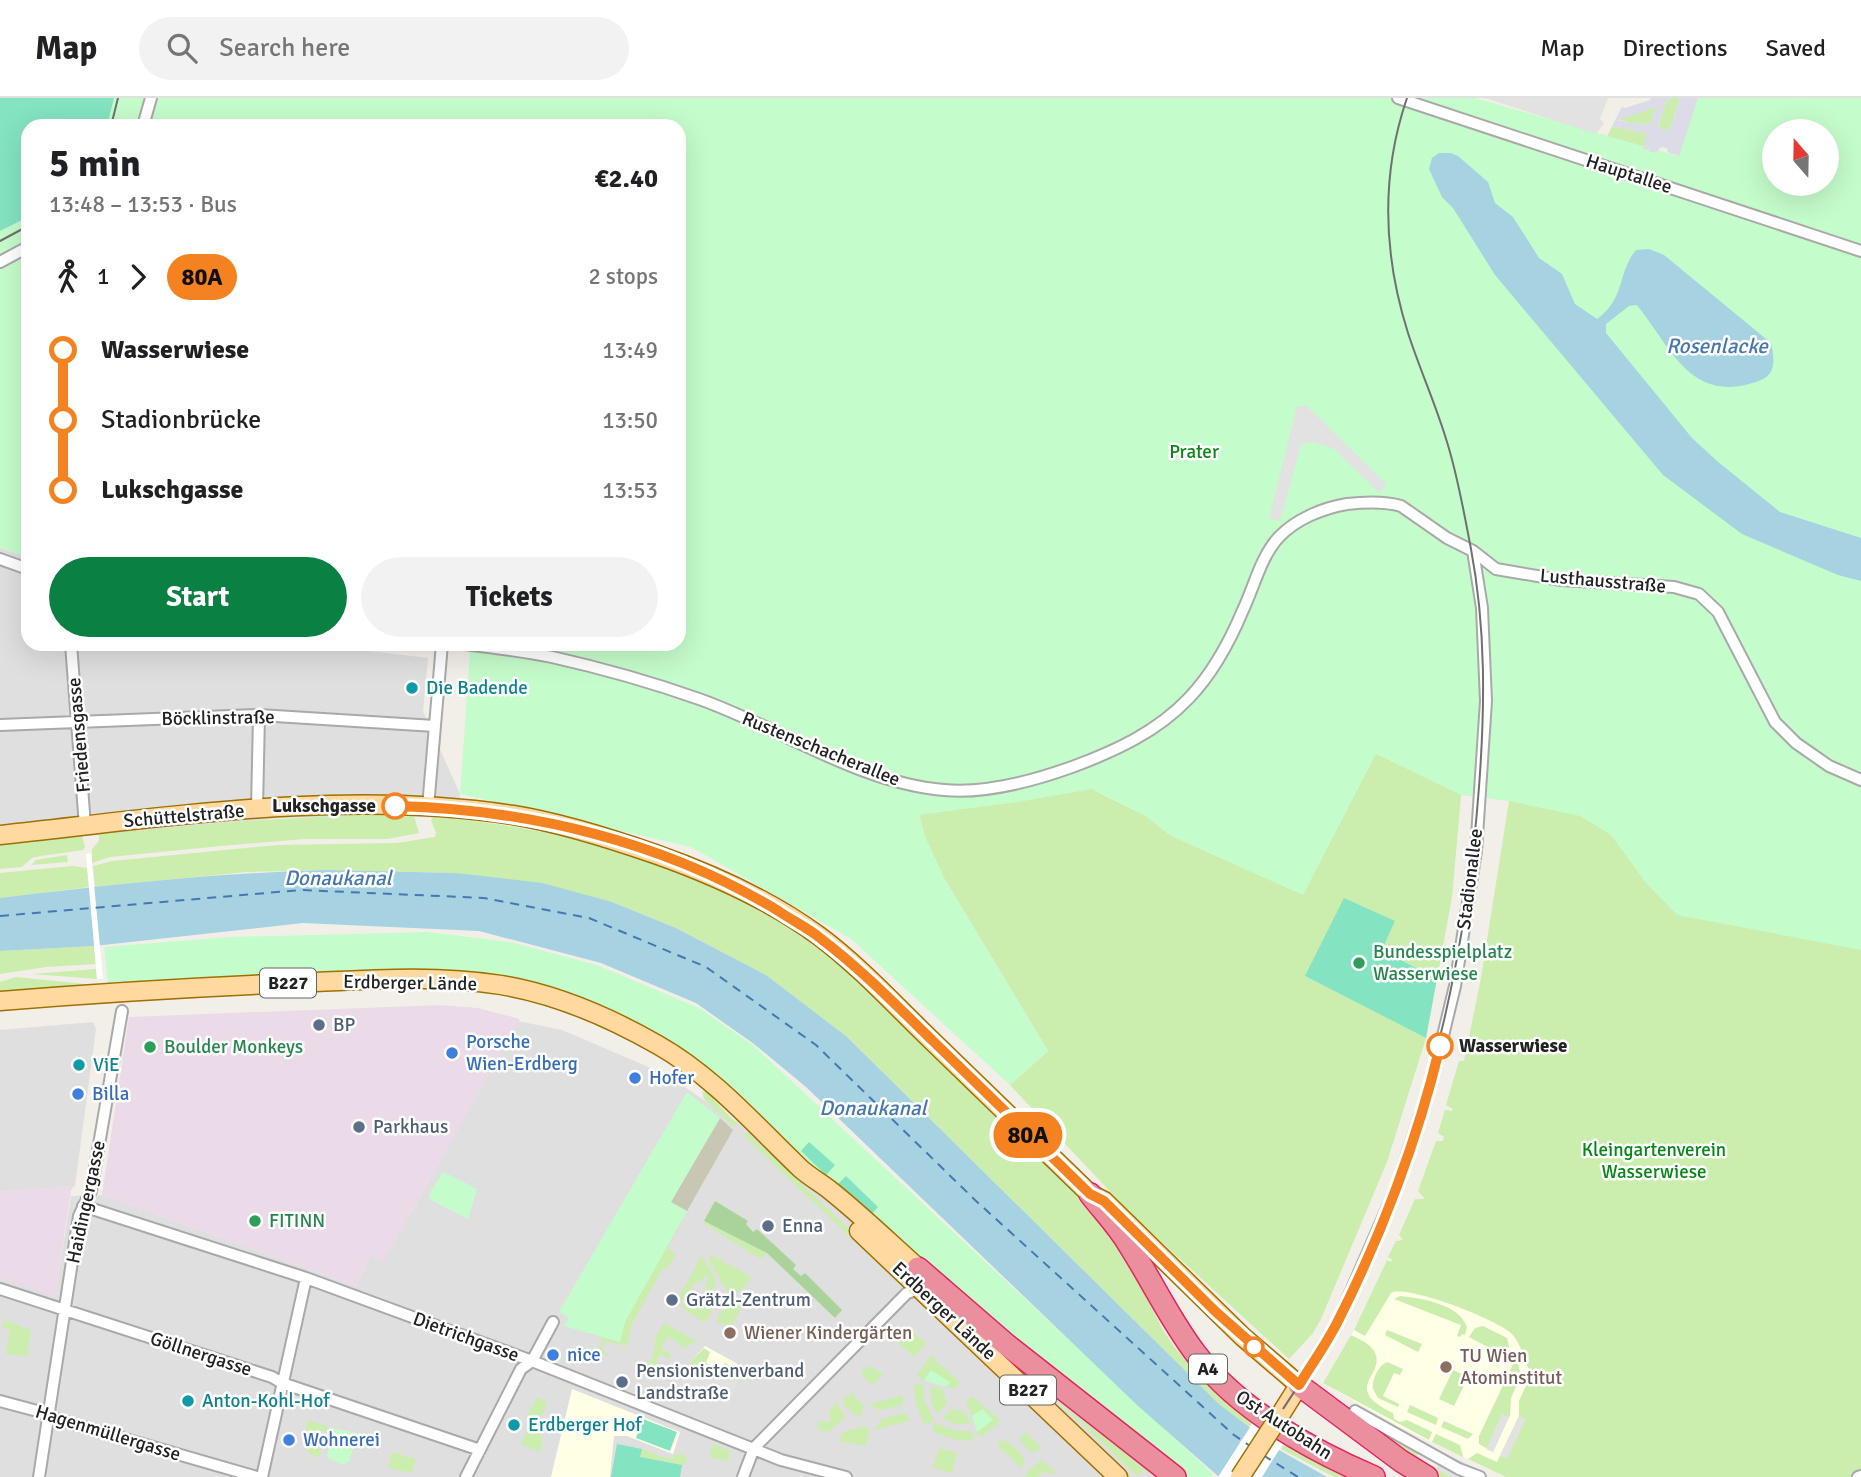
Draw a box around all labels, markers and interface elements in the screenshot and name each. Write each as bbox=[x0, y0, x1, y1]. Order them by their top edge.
search box bbox=[139, 17, 629, 80]
text: Map bbox=[35, 28, 97, 69]
icon: search bbox=[163, 29, 201, 67]
text: Search here bbox=[219, 32, 350, 64]
text: Map bbox=[1540, 33, 1585, 63]
text: Directions bbox=[1623, 33, 1728, 63]
text: Saved bbox=[1766, 33, 1826, 63]
north arrow bbox=[1762, 119, 1839, 196]
map controls bbox=[1762, 119, 1839, 196]
text: 5 min bbox=[49, 140, 141, 187]
street label: Hauptallee bbox=[1583, 149, 1675, 199]
text: €2.40 bbox=[594, 163, 658, 195]
text: 13:48 – 13:53 · Bus bbox=[49, 190, 237, 219]
icon: walk bbox=[49, 258, 87, 296]
icon: forward bbox=[119, 258, 157, 296]
text: 1 bbox=[97, 262, 109, 291]
text: 80A bbox=[181, 262, 223, 292]
text: 2 stops bbox=[588, 262, 658, 291]
water label: Rosenlacke bbox=[1666, 333, 1769, 359]
text: Wasserwiese bbox=[101, 334, 249, 366]
text: 13:49 bbox=[602, 336, 658, 365]
text: Stadionbrücke bbox=[101, 404, 261, 436]
text: 13:50 bbox=[602, 406, 658, 435]
park label: Prater bbox=[1169, 440, 1219, 464]
text: Lukschgasse bbox=[101, 474, 243, 506]
text: 13:53 bbox=[602, 476, 658, 505]
button: Start bbox=[49, 557, 347, 637]
button: Tickets bbox=[361, 557, 658, 637]
street label: Lusthausstraße bbox=[1539, 564, 1667, 598]
street label: Friedensgasse bbox=[62, 676, 96, 794]
place label: Die Badende bbox=[426, 676, 528, 700]
marker: Die Badende bbox=[404, 680, 420, 696]
street label: Böcklinstraße bbox=[161, 705, 275, 731]
street label: Rustenschacherallee bbox=[738, 706, 904, 792]
marker: Lukschgasse bbox=[382, 793, 408, 819]
place label: Lukschgasse bbox=[272, 794, 376, 818]
street label: Schüttelstraße bbox=[123, 799, 245, 833]
street label: Stadionallee bbox=[1452, 827, 1488, 931]
water label: Donaukanal bbox=[284, 865, 394, 891]
place label: Bundesspielplatz Wasserwiese bbox=[1373, 940, 1512, 986]
marker: Bundesspielplatz Wasserwiese bbox=[1351, 955, 1367, 971]
road number: B227 bbox=[260, 968, 316, 998]
street label: Erdberger Lände bbox=[343, 970, 477, 996]
place label: BP bbox=[333, 1013, 355, 1037]
marker: BP bbox=[311, 1017, 327, 1033]
place label: Porsche Wien-Erdberg bbox=[466, 1030, 578, 1076]
marker: Wasserwiese bbox=[1427, 1033, 1453, 1059]
place label: Wasserwiese bbox=[1459, 1034, 1567, 1058]
place label: Boulder Monkeys bbox=[164, 1035, 303, 1059]
marker: Boulder Monkeys bbox=[142, 1039, 158, 1055]
marker: Porsche Wien-Erdberg bbox=[444, 1045, 460, 1061]
place label: ViE bbox=[93, 1053, 120, 1077]
marker: ViE bbox=[71, 1057, 87, 1073]
place label: Hofer bbox=[649, 1066, 694, 1090]
marker: Hofer bbox=[627, 1070, 643, 1086]
place label: Billa bbox=[92, 1082, 129, 1106]
marker: Billa bbox=[70, 1086, 86, 1102]
water label: Donaukanal bbox=[819, 1095, 929, 1121]
line badge: 80A bbox=[988, 1112, 1068, 1158]
place label: Parkhaus bbox=[373, 1115, 448, 1139]
marker: Parkhaus bbox=[351, 1119, 367, 1135]
text: 80A bbox=[1007, 1120, 1049, 1150]
street label: Haidingergasse bbox=[61, 1138, 111, 1266]
park label: Kleingartenverein Wasserwiese bbox=[1582, 1138, 1726, 1184]
place label: FITINN bbox=[269, 1209, 325, 1233]
marker: FITINN bbox=[247, 1213, 263, 1229]
place label: Enna bbox=[782, 1214, 823, 1238]
marker: Enna bbox=[760, 1218, 776, 1234]
street label: Erdberger Lände bbox=[887, 1257, 1001, 1365]
place label: Grätzl-Zentrum bbox=[686, 1288, 811, 1312]
marker: Grätzl-Zentrum bbox=[664, 1292, 680, 1308]
street label: Dietrichgasse bbox=[410, 1307, 522, 1367]
place label: Wiener Kindergärten bbox=[744, 1321, 913, 1345]
marker: Wiener Kindergärten bbox=[722, 1325, 738, 1341]
street label: Göllnergasse bbox=[147, 1326, 255, 1382]
unlabelled marker bbox=[1244, 1337, 1264, 1357]
place label: nice bbox=[567, 1343, 601, 1367]
place label: TU Wien Atominstitut bbox=[1460, 1344, 1563, 1390]
marker: nice bbox=[545, 1347, 561, 1363]
road number: A4 bbox=[1189, 1354, 1227, 1384]
place label: Pensionistenverband Landstraße bbox=[636, 1359, 804, 1405]
marker: TU Wien Atominstitut bbox=[1438, 1359, 1454, 1375]
marker: Pensionistenverband Landstraße bbox=[614, 1374, 630, 1390]
road number: B227 bbox=[1000, 1376, 1056, 1405]
street label: Ost Autobahn bbox=[1231, 1385, 1337, 1465]
place label: Anton-Kohl-Hof bbox=[202, 1389, 331, 1413]
marker: Anton-Kohl-Hof bbox=[180, 1393, 196, 1409]
street label: Hagenmüllergasse bbox=[32, 1399, 184, 1467]
place label: Erdberger Hof bbox=[528, 1413, 643, 1437]
marker: Erdberger Hof bbox=[506, 1417, 522, 1433]
place label: Wohnerei bbox=[303, 1428, 380, 1452]
marker: Wohnerei bbox=[281, 1432, 297, 1448]

